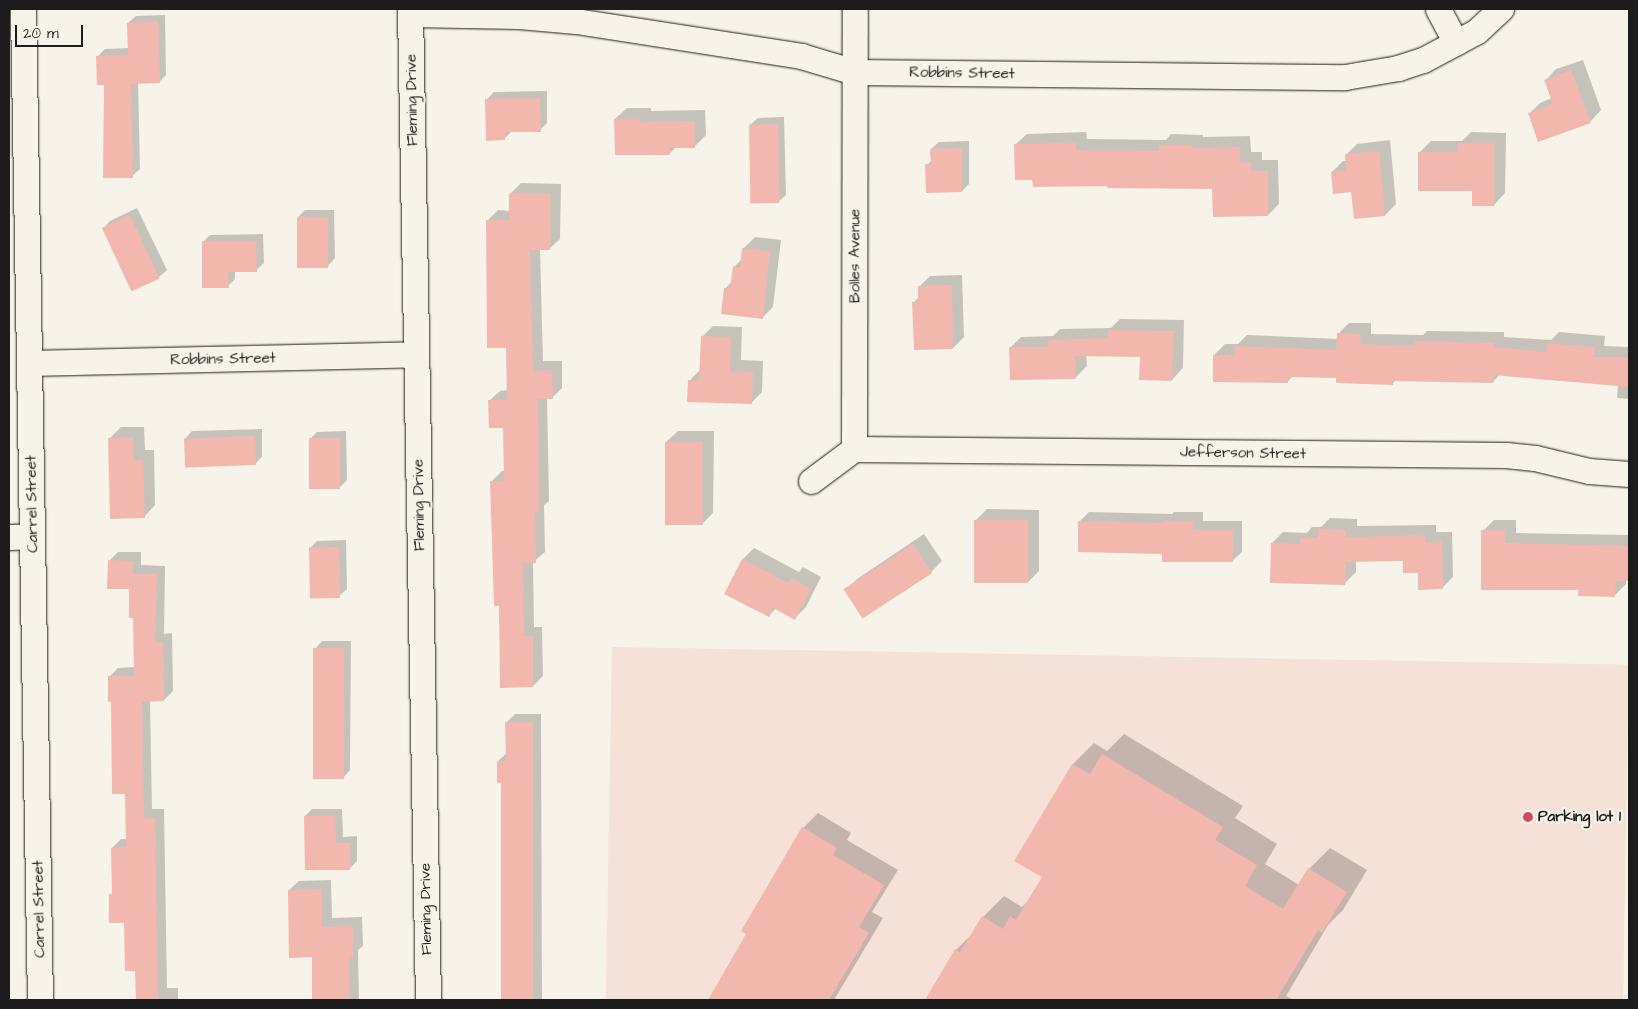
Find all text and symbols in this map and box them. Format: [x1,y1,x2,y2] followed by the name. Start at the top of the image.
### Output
[18,15,85,47] scale bar
[23,23,59,44] text: 20 m
[402,54,422,146] street label: Fleming Drive
[909,63,1015,83] street label: Robbins Street
[846,209,864,303] street label: Bolles Avenue
[170,349,276,369] street label: Robbins Street
[1180,443,1306,463] street label: Jefferson Street
[22,455,42,553] street label: Carrel Street
[409,459,429,551] street label: Fleming Drive
[1538,808,1621,826] place label: Parking lot 1
[1522,811,1534,823] marker: Parking lot 1
[29,860,49,958] street label: Carrel Street
[416,863,436,955] street label: Fleming Drive

